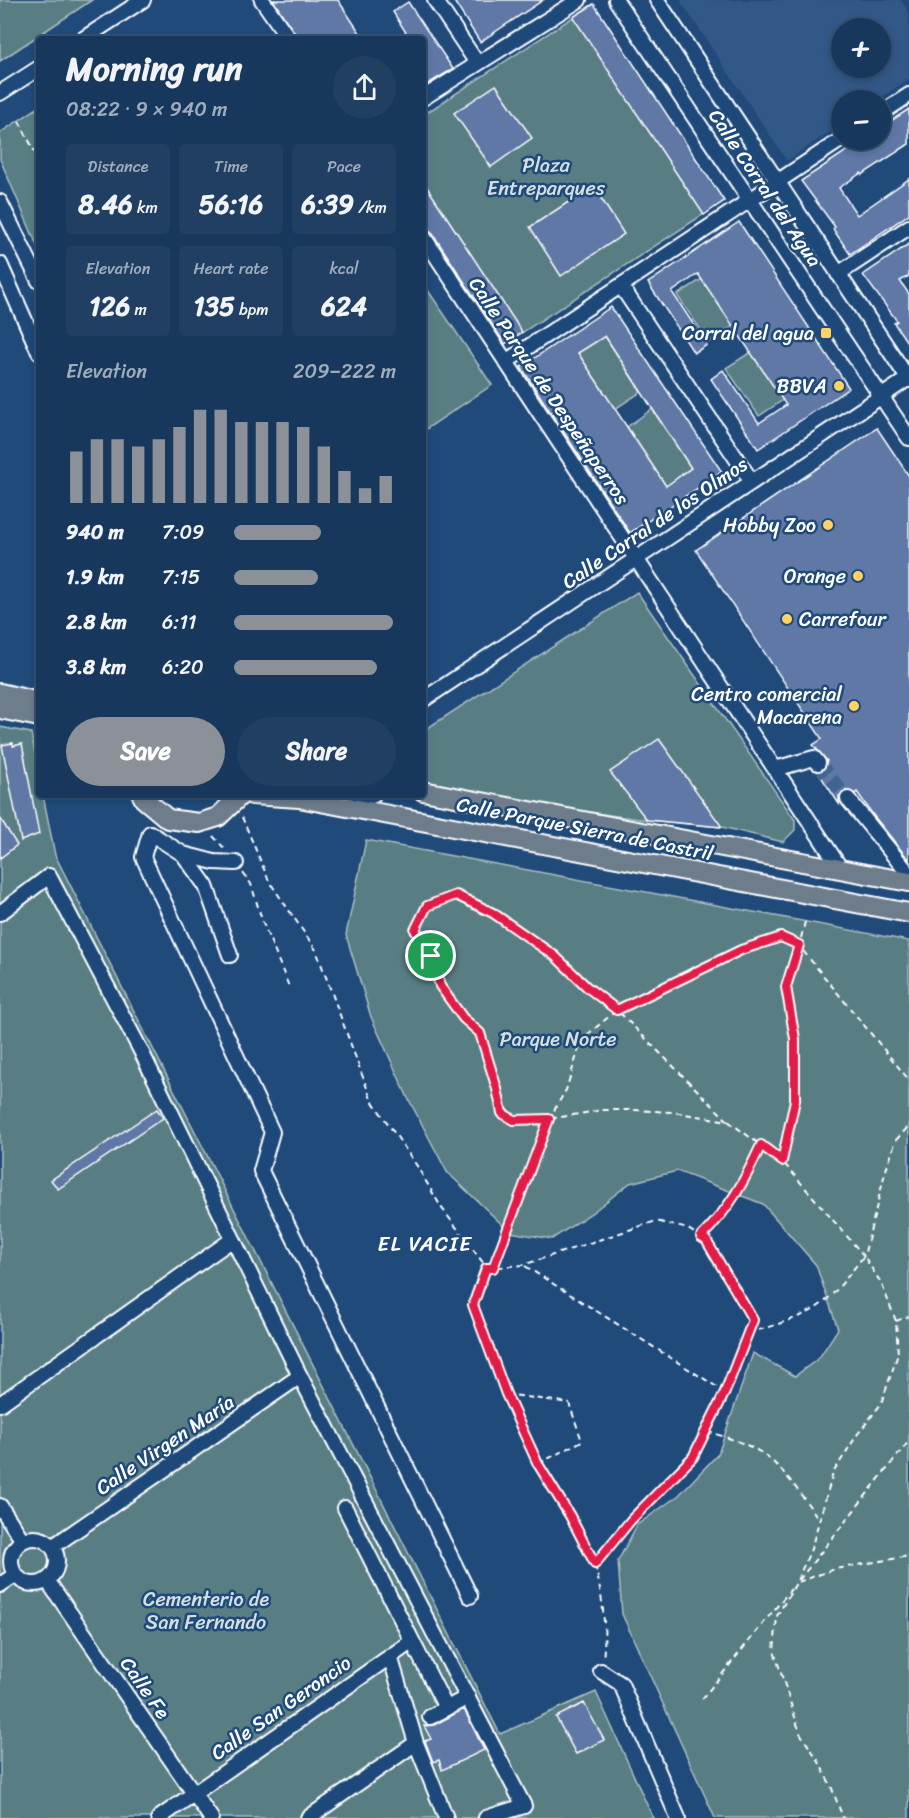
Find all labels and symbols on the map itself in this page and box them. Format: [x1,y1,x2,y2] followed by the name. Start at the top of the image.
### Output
[699,102,831,274] street label: Calle Corral del Agua
[487,148,606,206] park label: Plaza Entreparques
[459,270,639,513] street label: Calle Parque de Despeñaperros
[682,316,814,351] place label: Corral del agua
[819,326,833,340] marker: Corral del agua
[777,369,827,404] place label: BBVA
[832,379,846,393] marker: BBVA
[555,447,756,599] street label: Calle Corral de los Olmos
[723,508,816,543] place label: Hobby Zoo
[821,518,835,532] marker: Hobby Zoo
[784,559,846,594] place label: Orange
[851,569,865,583] marker: Orange
[799,602,887,637] place label: Carrefour
[780,612,794,626] marker: Carrefour
[691,677,843,735] place label: Centro comercial Macarena
[847,699,861,713] marker: Centro comercial Macarena
[454,787,718,871] street label: Calle Parque Sierra de Castril
[405,930,456,981] pin
[500,1022,616,1057] park label: Parque Norte
[378,1225,473,1263] district label: EL VACIE
[88,1385,242,1505] street label: Calle Virgen María
[143,1582,269,1640] park label: Cementerio de San Fernando
[203,1646,359,1770] street label: Calle San Geroncio
[111,1649,180,1727] street label: Calle Fe

